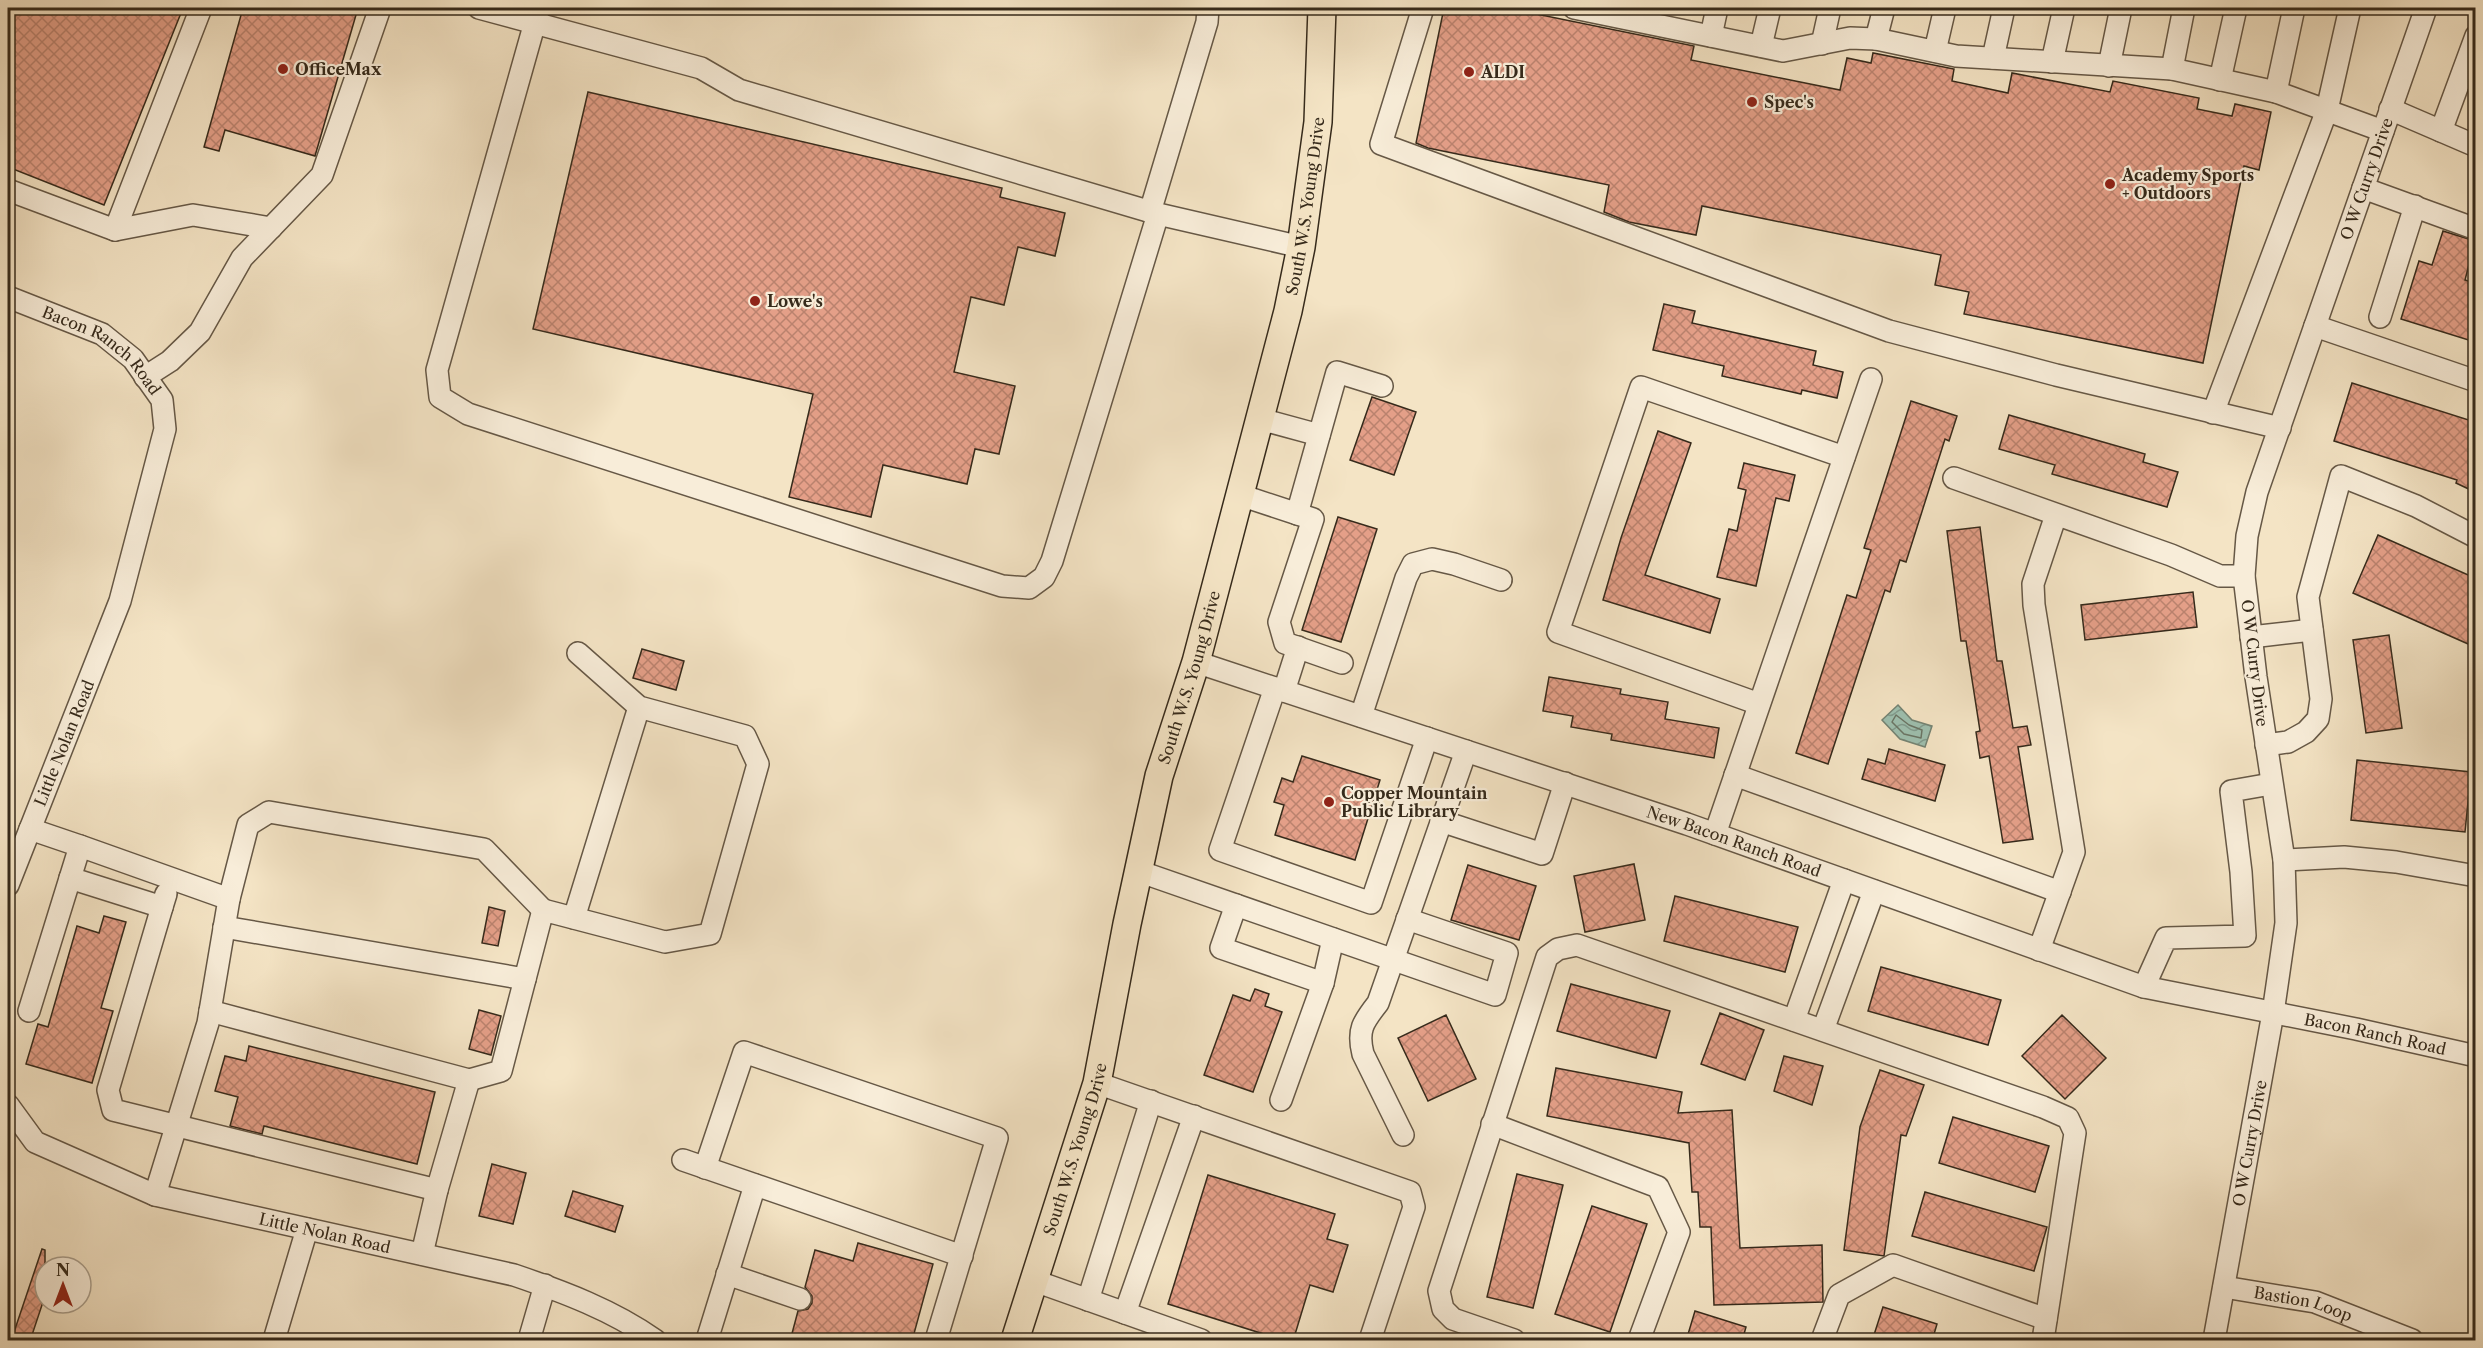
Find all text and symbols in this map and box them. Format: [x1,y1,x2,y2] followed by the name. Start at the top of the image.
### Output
[295,59,382,79] place label: OfficeMax
[276,62,290,76] marker: OfficeMax
[1480,62,1525,82] place label: ALDI
[1462,65,1476,79] marker: ALDI
[1764,92,1814,112] place label: Spec's
[1745,95,1759,109] marker: Spec's
[2336,115,2397,243] street label: O W Curry Drive
[1281,117,1328,297] street label: South W.S. Young Drive
[2121,165,2254,203] place label: Academy Sports + Outdoors
[2103,177,2117,191] marker: Academy Sports + Outdoors
[767,291,823,311] place label: Lowe's
[748,294,762,308] marker: Lowe's
[39,301,165,399] street label: Bacon Ranch Road
[1153,589,1224,767] street label: South W.S. Young Drive
[2237,598,2273,728] street label: O W Curry Drive
[30,677,99,809] street label: Little Nolan Road
[1341,783,1487,821] place label: Copper Mountain Public Library
[1322,795,1336,809] marker: Copper Mountain Public Library
[1644,801,1824,881] street label: New Bacon Ranch Road
[2302,1009,2448,1059] street label: Bacon Ranch Road
[1039,1061,1111,1238] street label: South W.S. Young Drive
[2228,1078,2271,1208] street label: O W Curry Drive
[257,1208,393,1257] street label: Little Nolan Road
[33,1255,93,1315] north arrow
[56,1260,70,1280] text: N
[2252,1282,2355,1326] street label: Bastion Loop

